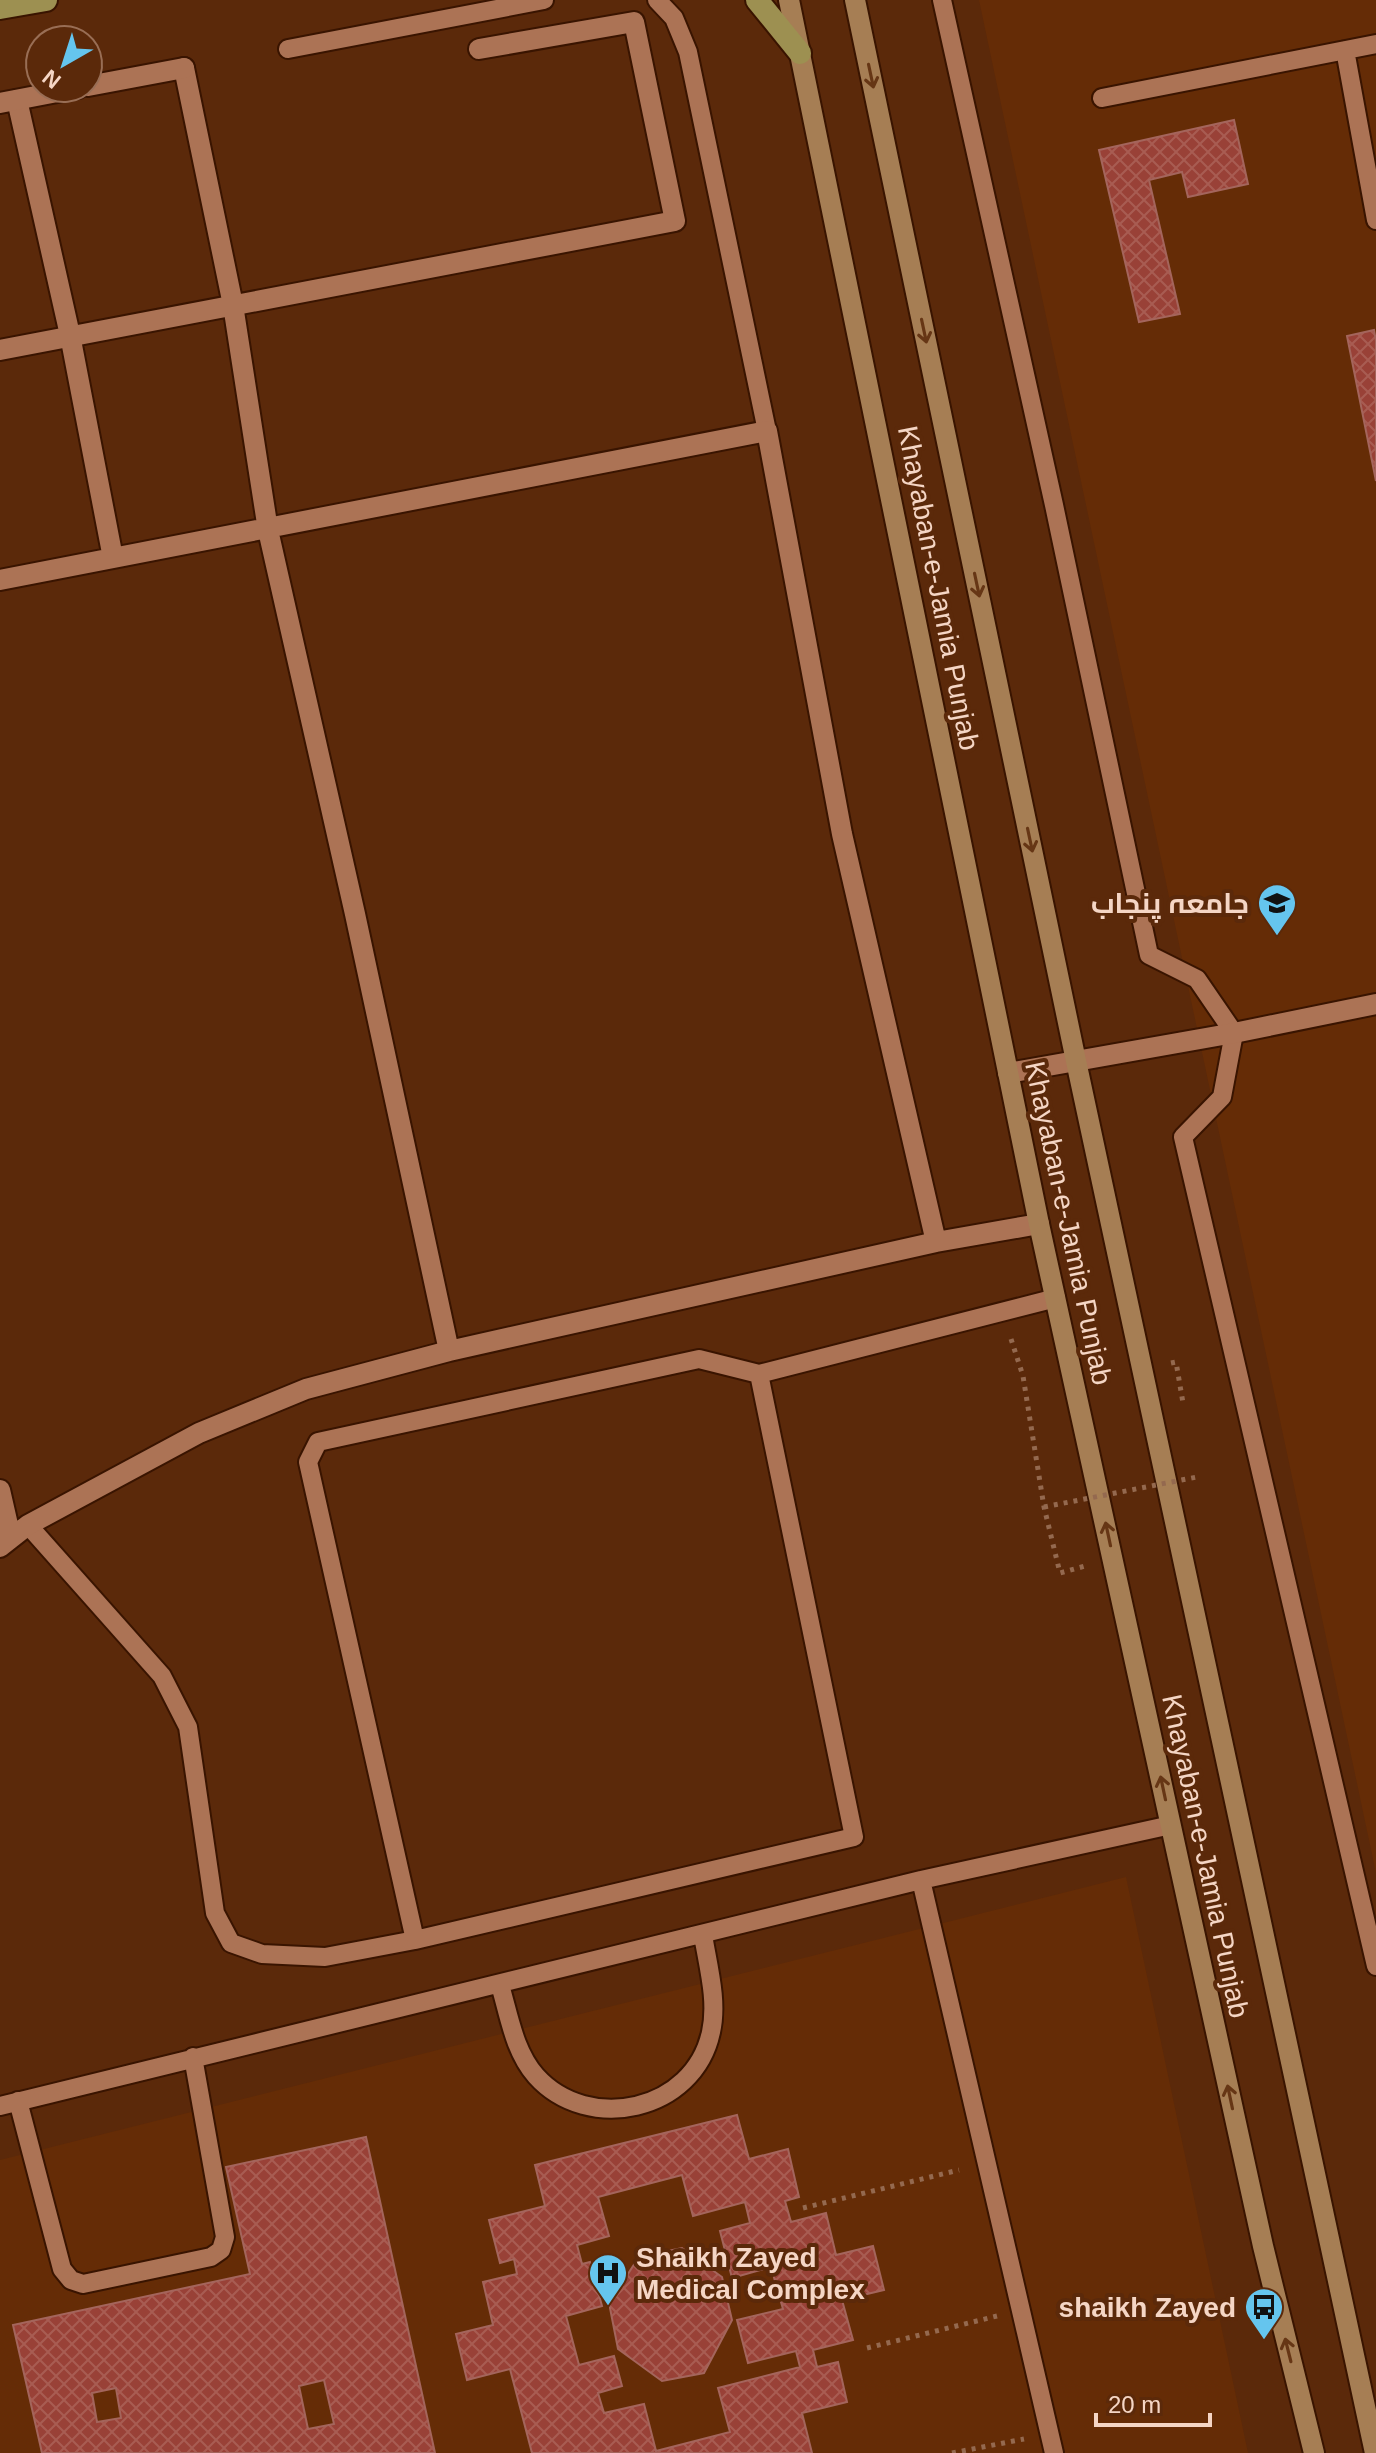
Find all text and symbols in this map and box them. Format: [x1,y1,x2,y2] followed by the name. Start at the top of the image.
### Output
[24,24,104,104] north arrow
[864,63,879,89] one-way arrow
[38,64,66,94] text: N
[917,318,932,343] one-way arrow
[892,423,985,753] street label: Khayaban-e-Jamia Punjab
[970,572,985,598] one-way arrow
[1023,827,1038,852] one-way arrow
[1256,882,1298,937] school or university icon: جامعہ پنجاب
[1091,888,1249,923] place label: جامعہ پنجاب
[1019,1058,1118,1388] street label: Khayaban-e-Jamia Punjab
[1100,1522,1115,1547] one-way arrow
[1156,1691,1255,2021] street label: Khayaban-e-Jamia Punjab
[1155,1776,1170,1801] one-way arrow
[1222,2084,1237,2110] one-way arrow
[636,2242,865,2305] place label: Shaikh Zayed Medical Complex
[587,2252,629,2307] hospital icon: Shaikh Zayed Medical Complex
[1243,2286,1285,2341] bus stop icon: shaikh Zayed
[1059,2292,1236,2323] place label: shaikh Zayed
[1280,2338,1295,2363] one-way arrow
[1096,2377,1210,2427] scale bar
[1108,2391,1161,2418] text: 20 m

